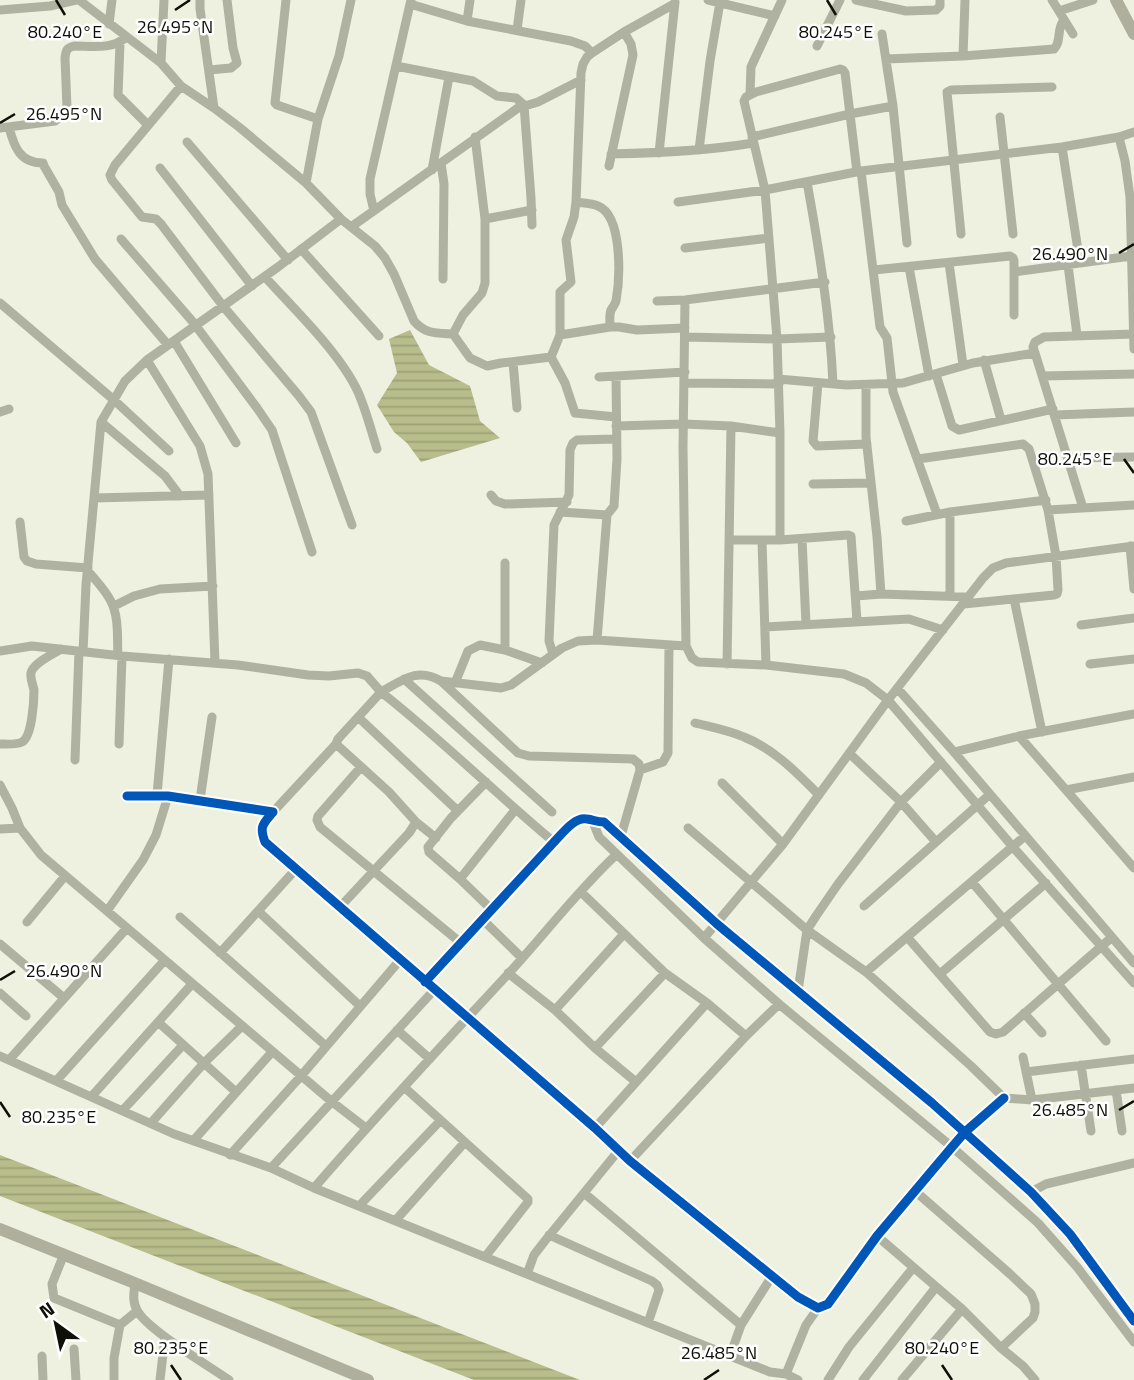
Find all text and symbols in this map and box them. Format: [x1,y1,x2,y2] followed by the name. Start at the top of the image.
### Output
[137,13,213,40] text: 26.495°N
[28,18,102,45] text: 80.240°E
[799,18,873,45] text: 80.245°E
[26,100,102,127] text: 26.495°N
[1032,240,1108,267] text: 26.490°N
[1038,445,1112,472] text: 80.245°E
[26,957,102,984] text: 26.490°N
[1032,1096,1108,1123] text: 26.485°N
[22,1103,96,1130] text: 80.235°E
[21,1289,91,1359] north arrow
[33,1294,60,1325] text: N
[134,1334,208,1361] text: 80.235°E
[905,1334,979,1361] text: 80.240°E
[681,1339,757,1366] text: 26.485°N

